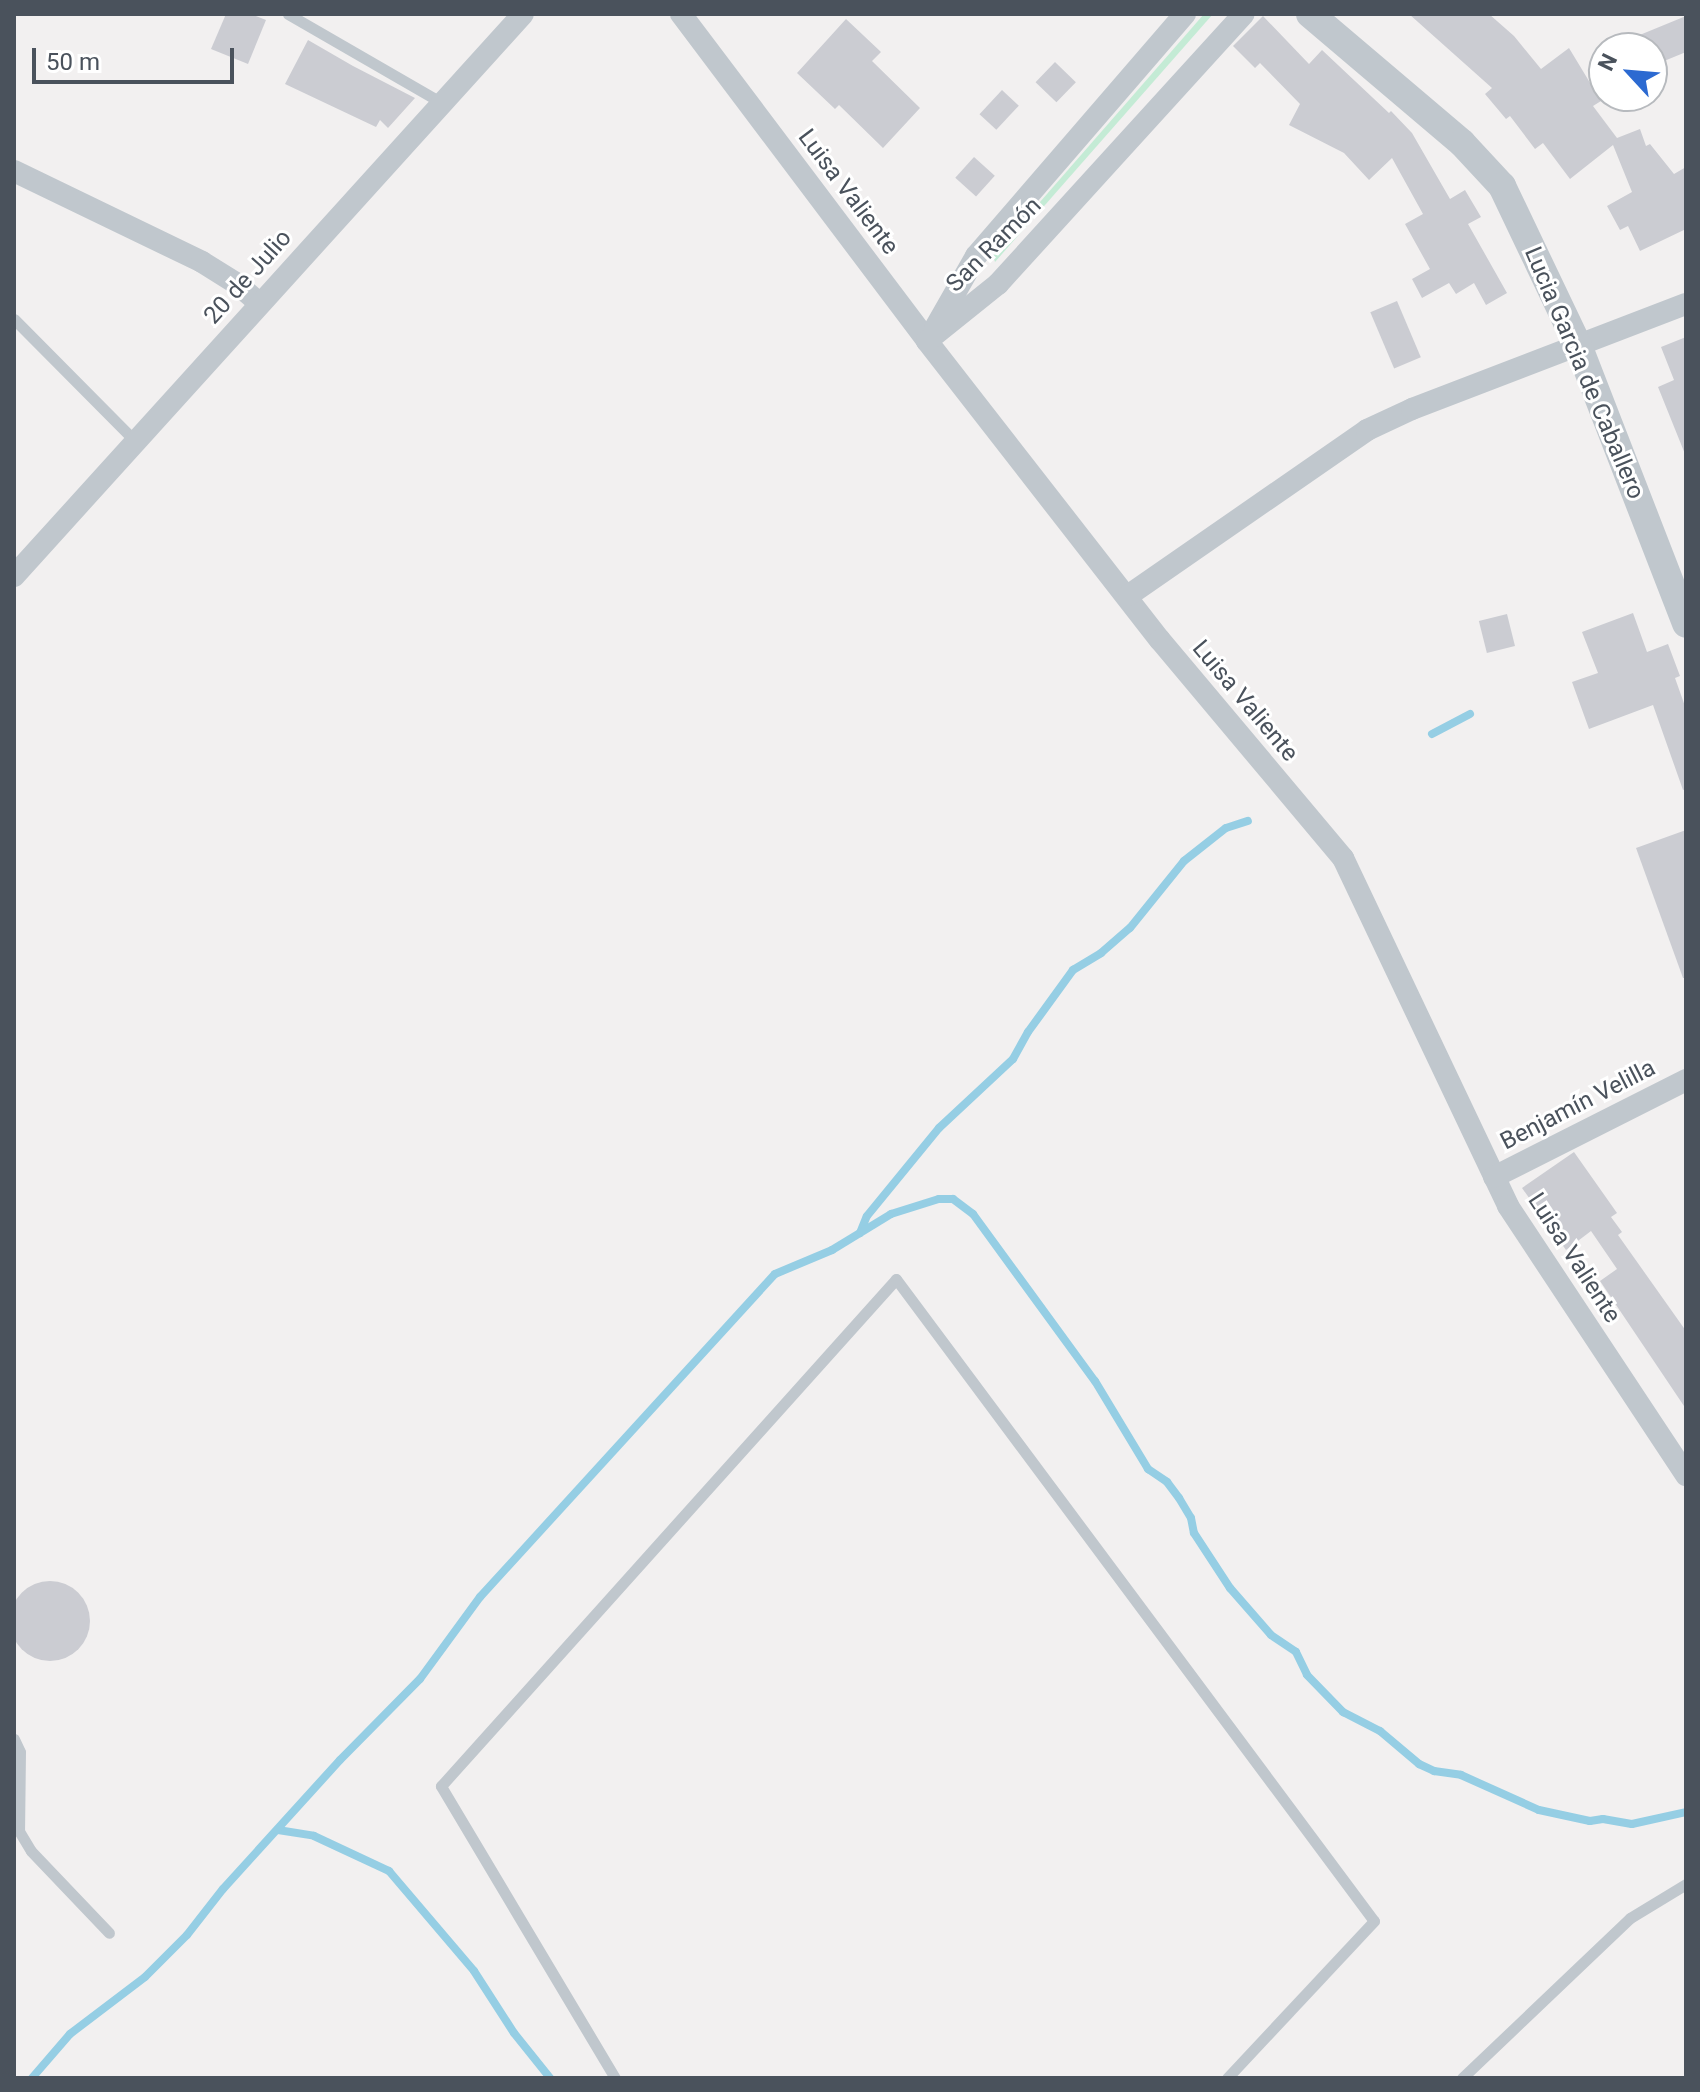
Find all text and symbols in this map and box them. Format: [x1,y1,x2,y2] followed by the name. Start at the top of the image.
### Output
[36,32,238,82] scale bar
[1588,32,1668,112] north arrow
[46,48,100,76] text: 50 m
[1593,50,1622,75] text: N
[792,124,904,260] street label: Luisa Valiente
[941,192,1047,298] street label: San Ramón
[198,224,298,330] street label: 20 de Julio
[1518,243,1650,503] street label: Lucia Garcia de Caballero
[1186,635,1304,767] street label: Luisa Valiente
[1496,1054,1660,1156] street label: Benjamín Velilla
[1521,1188,1627,1328] street label: Luisa Valiente

